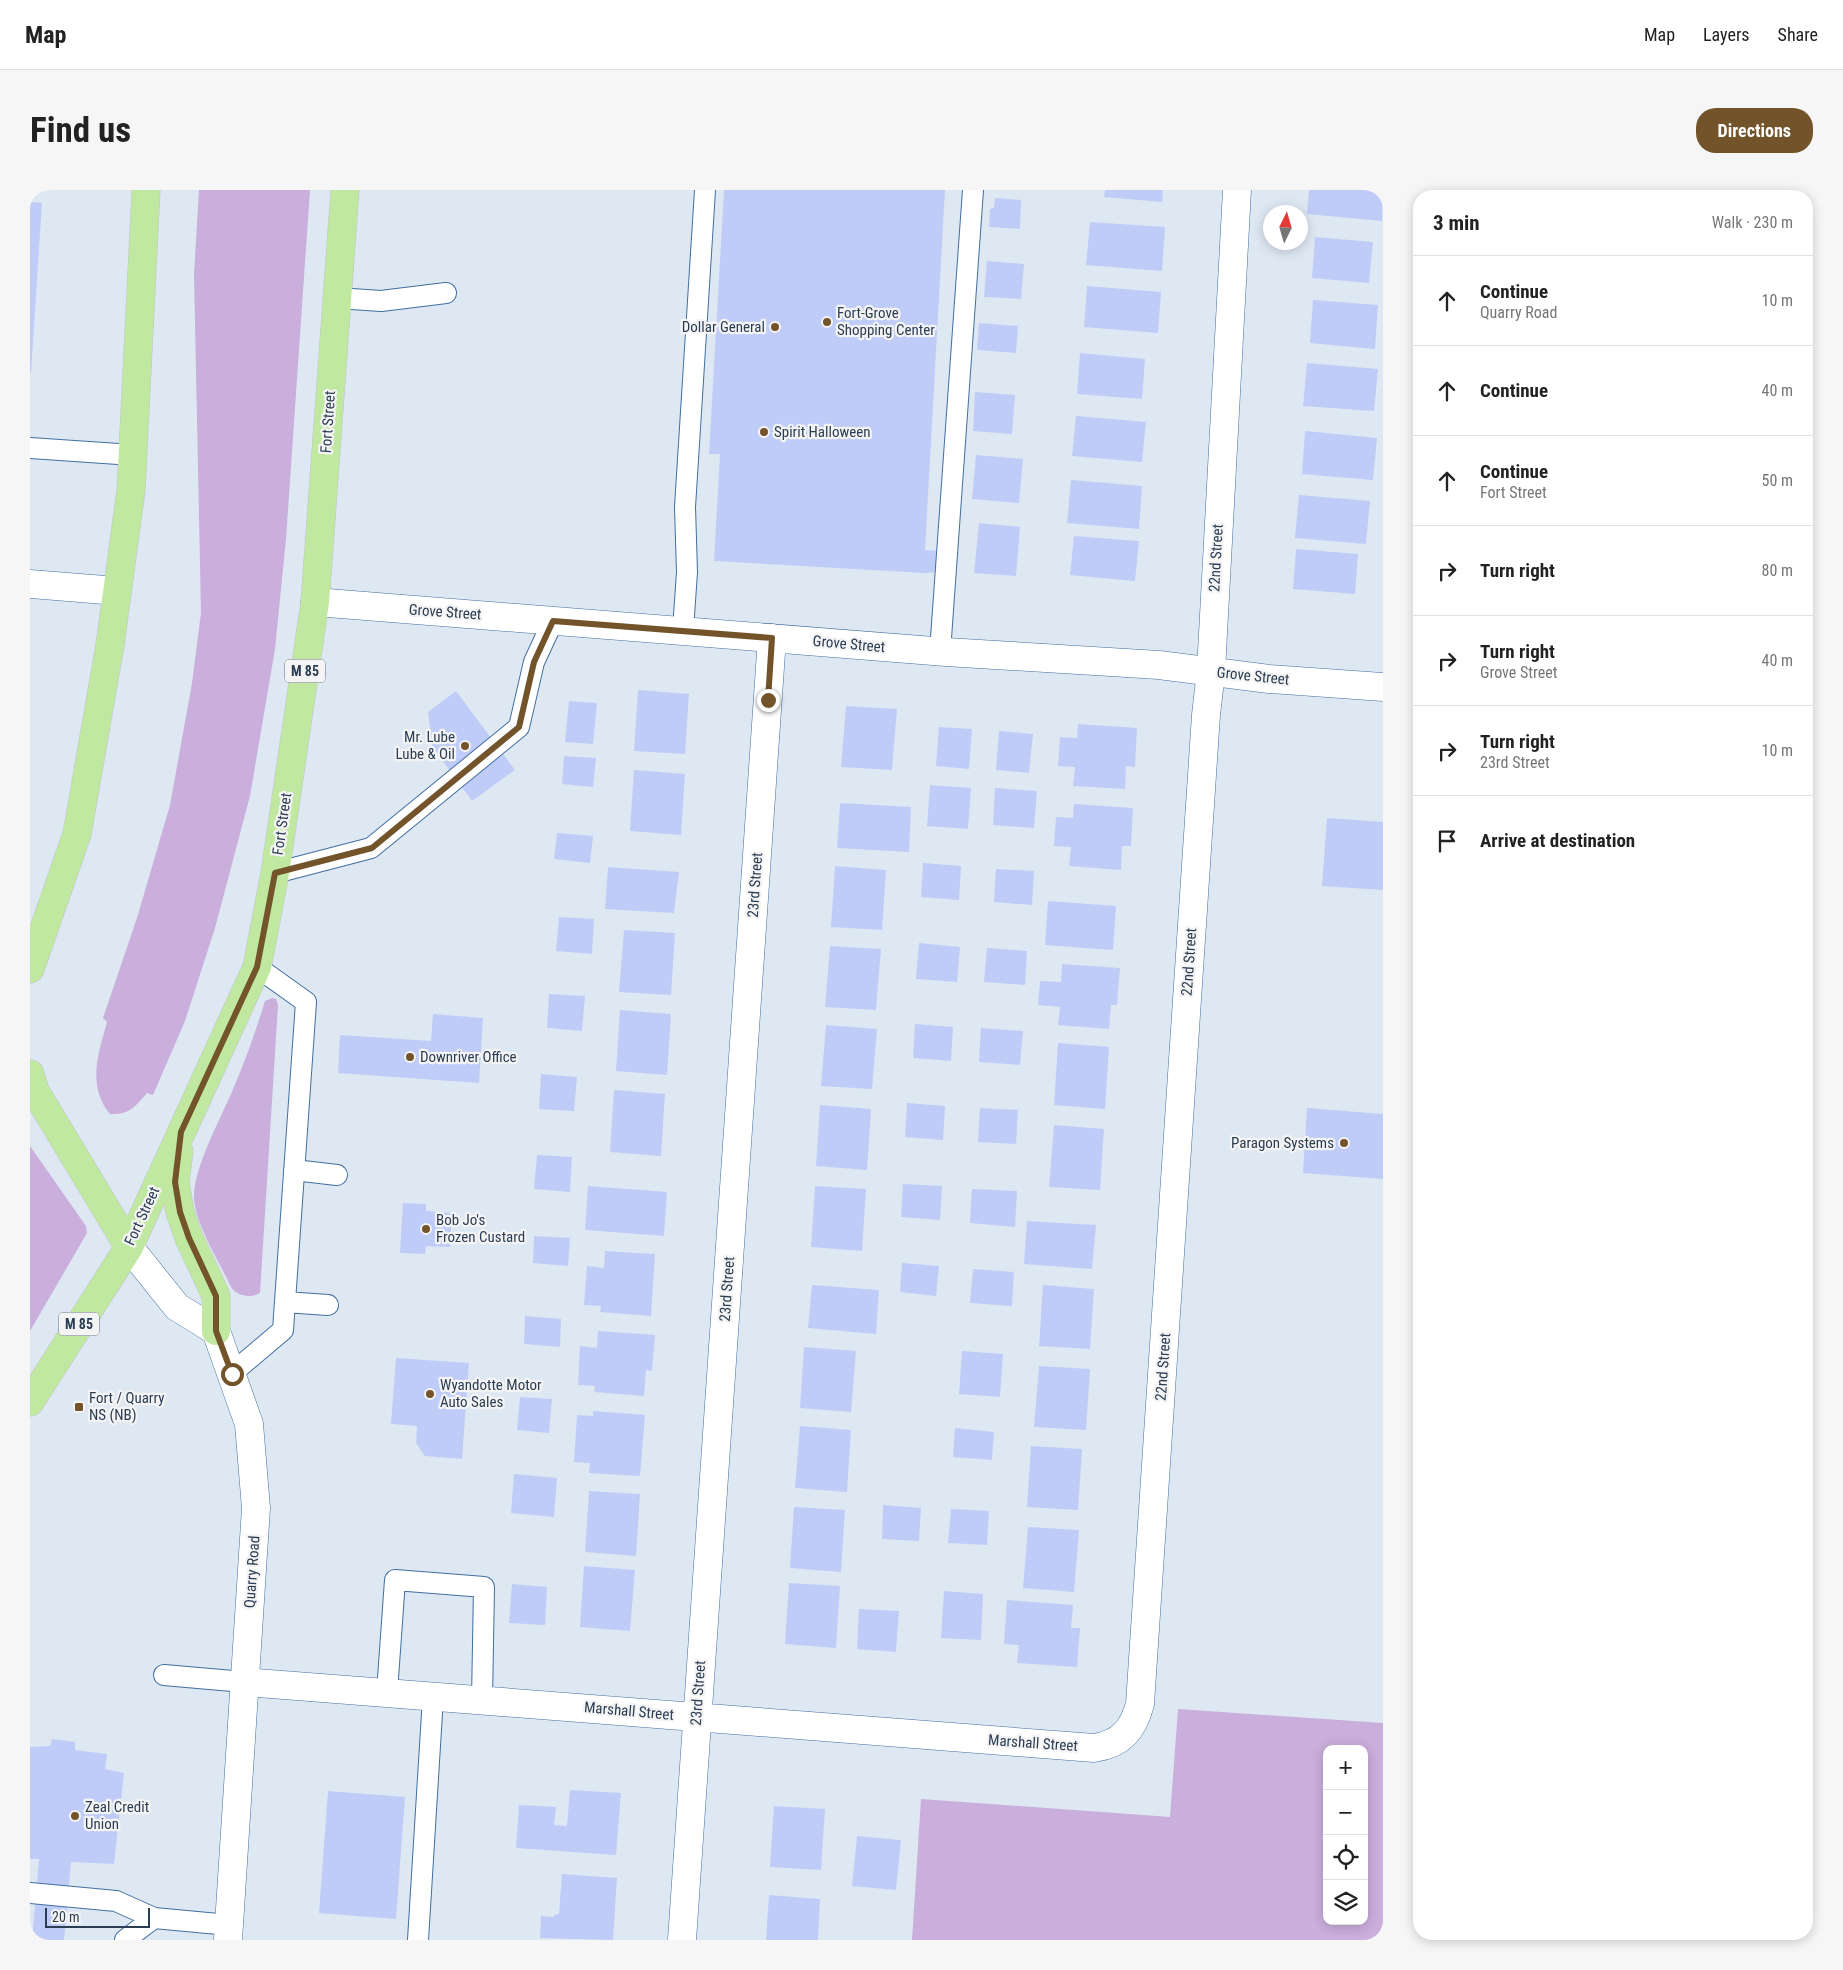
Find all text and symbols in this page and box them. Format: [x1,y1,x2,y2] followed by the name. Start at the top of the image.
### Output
[25,21,66,49] text: Map
[1644,24,1675,45] text: Map
[1703,24,1750,45] text: Layers
[1778,24,1818,45] text: Share
[1696,108,1813,153] button: Directions
[30,110,131,151] text: Find us
[1263,205,1308,250] north arrow
[1433,211,1480,235] text: 3 min
[1712,213,1793,232] text: Walk · 230 m
[1480,280,1548,303] text: Continue
[1433,287,1461,315] icon: ahead
[1761,291,1793,310] text: 10 m
[1480,303,1557,322] text: Quarry Road
[837,304,935,339] place label: Fort-Grove Shopping Center
[821,316,833,328] marker: Fort-Grove Shopping Center
[682,318,765,336] place label: Dollar General
[769,321,781,333] marker: Dollar General
[1433,377,1461,405] icon: ahead
[1480,379,1548,402] text: Continue
[1761,381,1793,400] text: 40 m
[317,390,339,454] street label: Fort Street
[774,423,871,441] place label: Spirit Halloween
[758,426,770,438] marker: Spirit Halloween
[1480,460,1548,483] text: Continue
[1433,467,1461,495] icon: ahead
[1761,471,1793,490] text: 50 m
[1480,483,1547,502] text: Fort Street
[1205,524,1227,592] street label: 22nd Street
[1433,557,1461,585] icon: right
[1480,559,1555,582] text: Turn right
[1761,561,1793,580] text: 80 m
[408,600,482,624] street label: Grove Street
[812,632,886,656] street label: Grove Street
[1480,640,1555,663] text: Turn right
[1433,647,1461,675] icon: right
[1761,651,1793,670] text: 40 m
[285,660,325,682] road number: M 85
[1216,663,1290,689] street label: Grove Street
[1480,663,1558,682] text: Grove Street
[757,689,780,712] route end
[396,728,455,763] place label: Mr. Lube Lube & Oil
[1480,730,1555,753] text: Turn right
[1433,737,1461,765] icon: right
[459,740,471,752] marker: Mr. Lube Lube & Oil
[1761,741,1793,760] text: 10 m
[1480,753,1550,772] text: 23rd Street
[269,792,295,856] street label: Fort Street
[1433,827,1461,855] icon: arrive
[1480,829,1635,852] text: Arrive at destination
[744,852,766,918] street label: 23rd Street
[1178,927,1200,997] street label: 22nd Street
[420,1048,517,1066] place label: Downriver Office
[404,1051,416,1063] marker: Downriver Office
[1231,1134,1334,1152] place label: Paragon Systems
[1338,1137,1350,1149] marker: Paragon Systems
[121,1184,163,1248] street label: Fort Street
[436,1211,525,1246] place label: Bob Jo's Frozen Custard
[420,1223,432,1235] marker: Bob Jo's Frozen Custard
[716,1256,738,1322] street label: 23rd Street
[59,1312,99,1336] road number: M 85
[1152,1332,1174,1402] street label: 22nd Street
[221,1363,244,1386] route start
[440,1376,542,1411] place label: Wyandotte Motor Auto Sales
[424,1388,436,1400] marker: Wyandotte Motor Auto Sales
[89,1389,164,1424] place label: Fort / Quarry NS (NB)
[73,1401,85,1413] marker: Fort / Quarry NS (NB)
[240,1535,264,1609] street label: Quarry Road
[687,1660,709,1726] street label: 23rd Street
[583,1698,675,1724] street label: Marshall Street
[988,1731,1078,1755] street label: Marshall Street
[1323,1745,1368,1925] map controls
[1323,1745,1368,1790] button: +
[1323,1790,1368,1835] button: −
[85,1798,149,1833] place label: Zeal Credit Union
[69,1810,81,1822] marker: Zeal Credit Union
[1323,1835,1368,1880] button: locate
[1323,1880,1368,1925] button: layers
[45,1905,150,1928] scale bar
[52,1909,80,1925] text: 20 m

